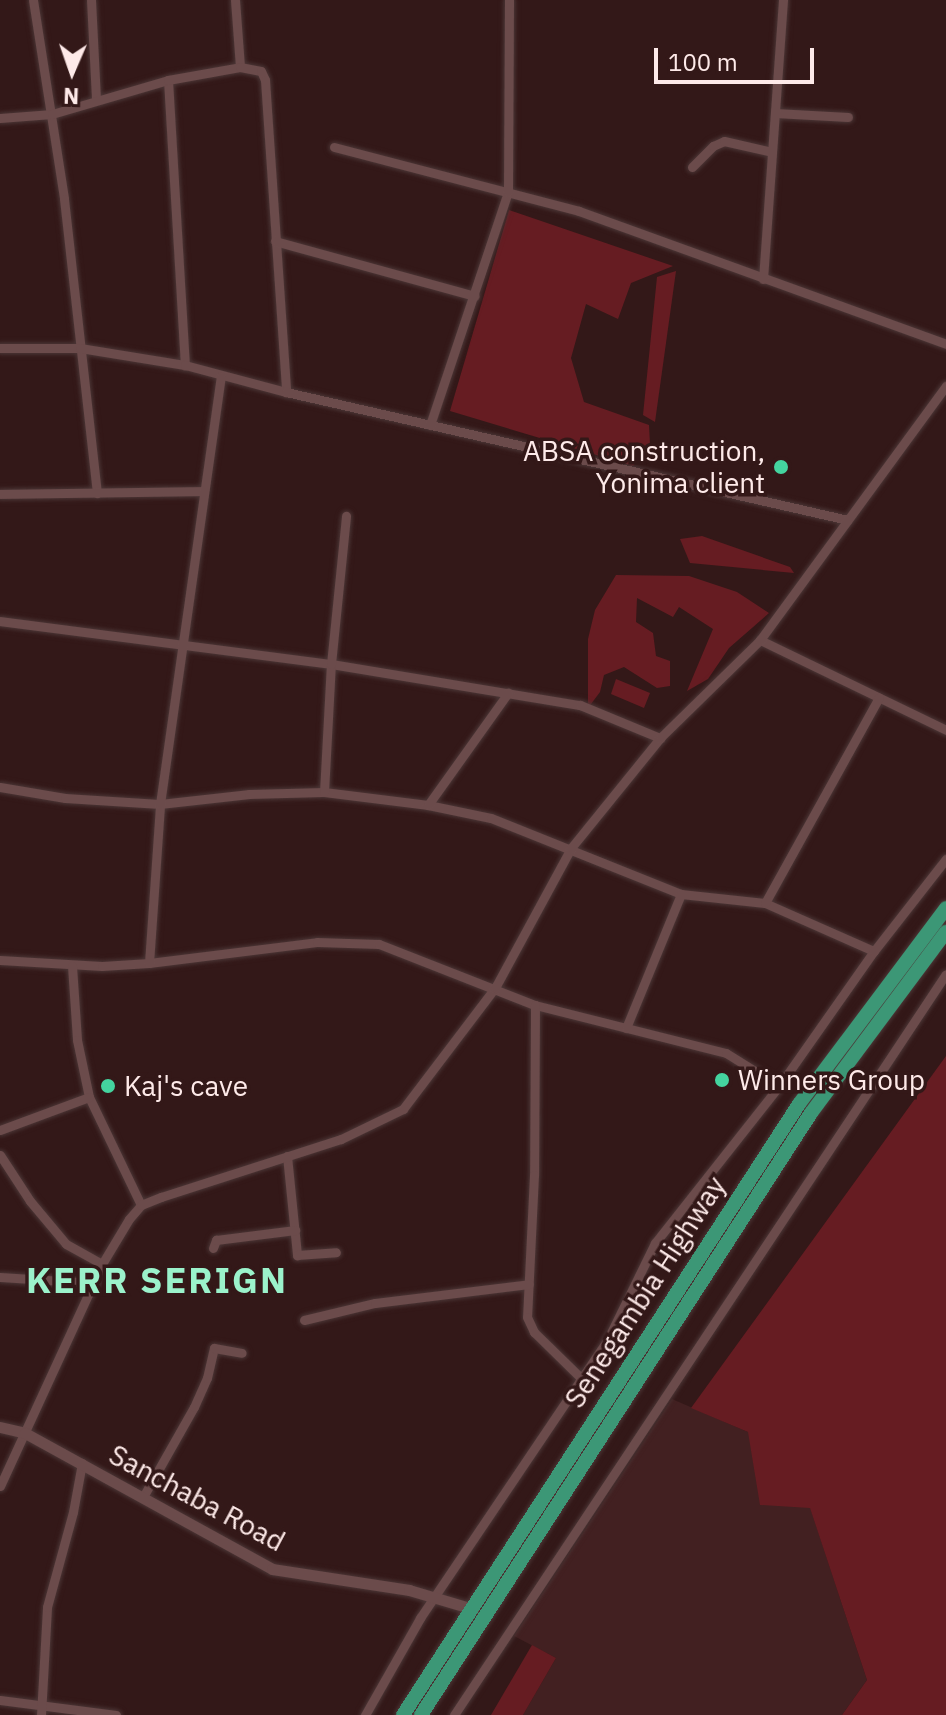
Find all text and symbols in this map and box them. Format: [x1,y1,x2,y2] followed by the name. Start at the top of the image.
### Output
[32,32,112,112] north arrow
[658,32,818,82] scale bar
[668,46,738,78] text: 100 m
[63,82,80,111] text: N
[523,434,765,500] place label: ABSA construction, Yonima client
[772,458,790,476] marker: ABSA construction, Yonima client
[738,1063,925,1097] place label: Winners Group
[124,1069,248,1103] place label: Kaj's cave
[713,1071,731,1089] marker: Winners Group
[99,1077,117,1095] marker: Kaj's cave
[558,1170,732,1414] street label: Senegambia Highway
[26,1258,288,1302] district label: KERR SERIGN
[103,1438,291,1558] street label: Sanchaba Road

